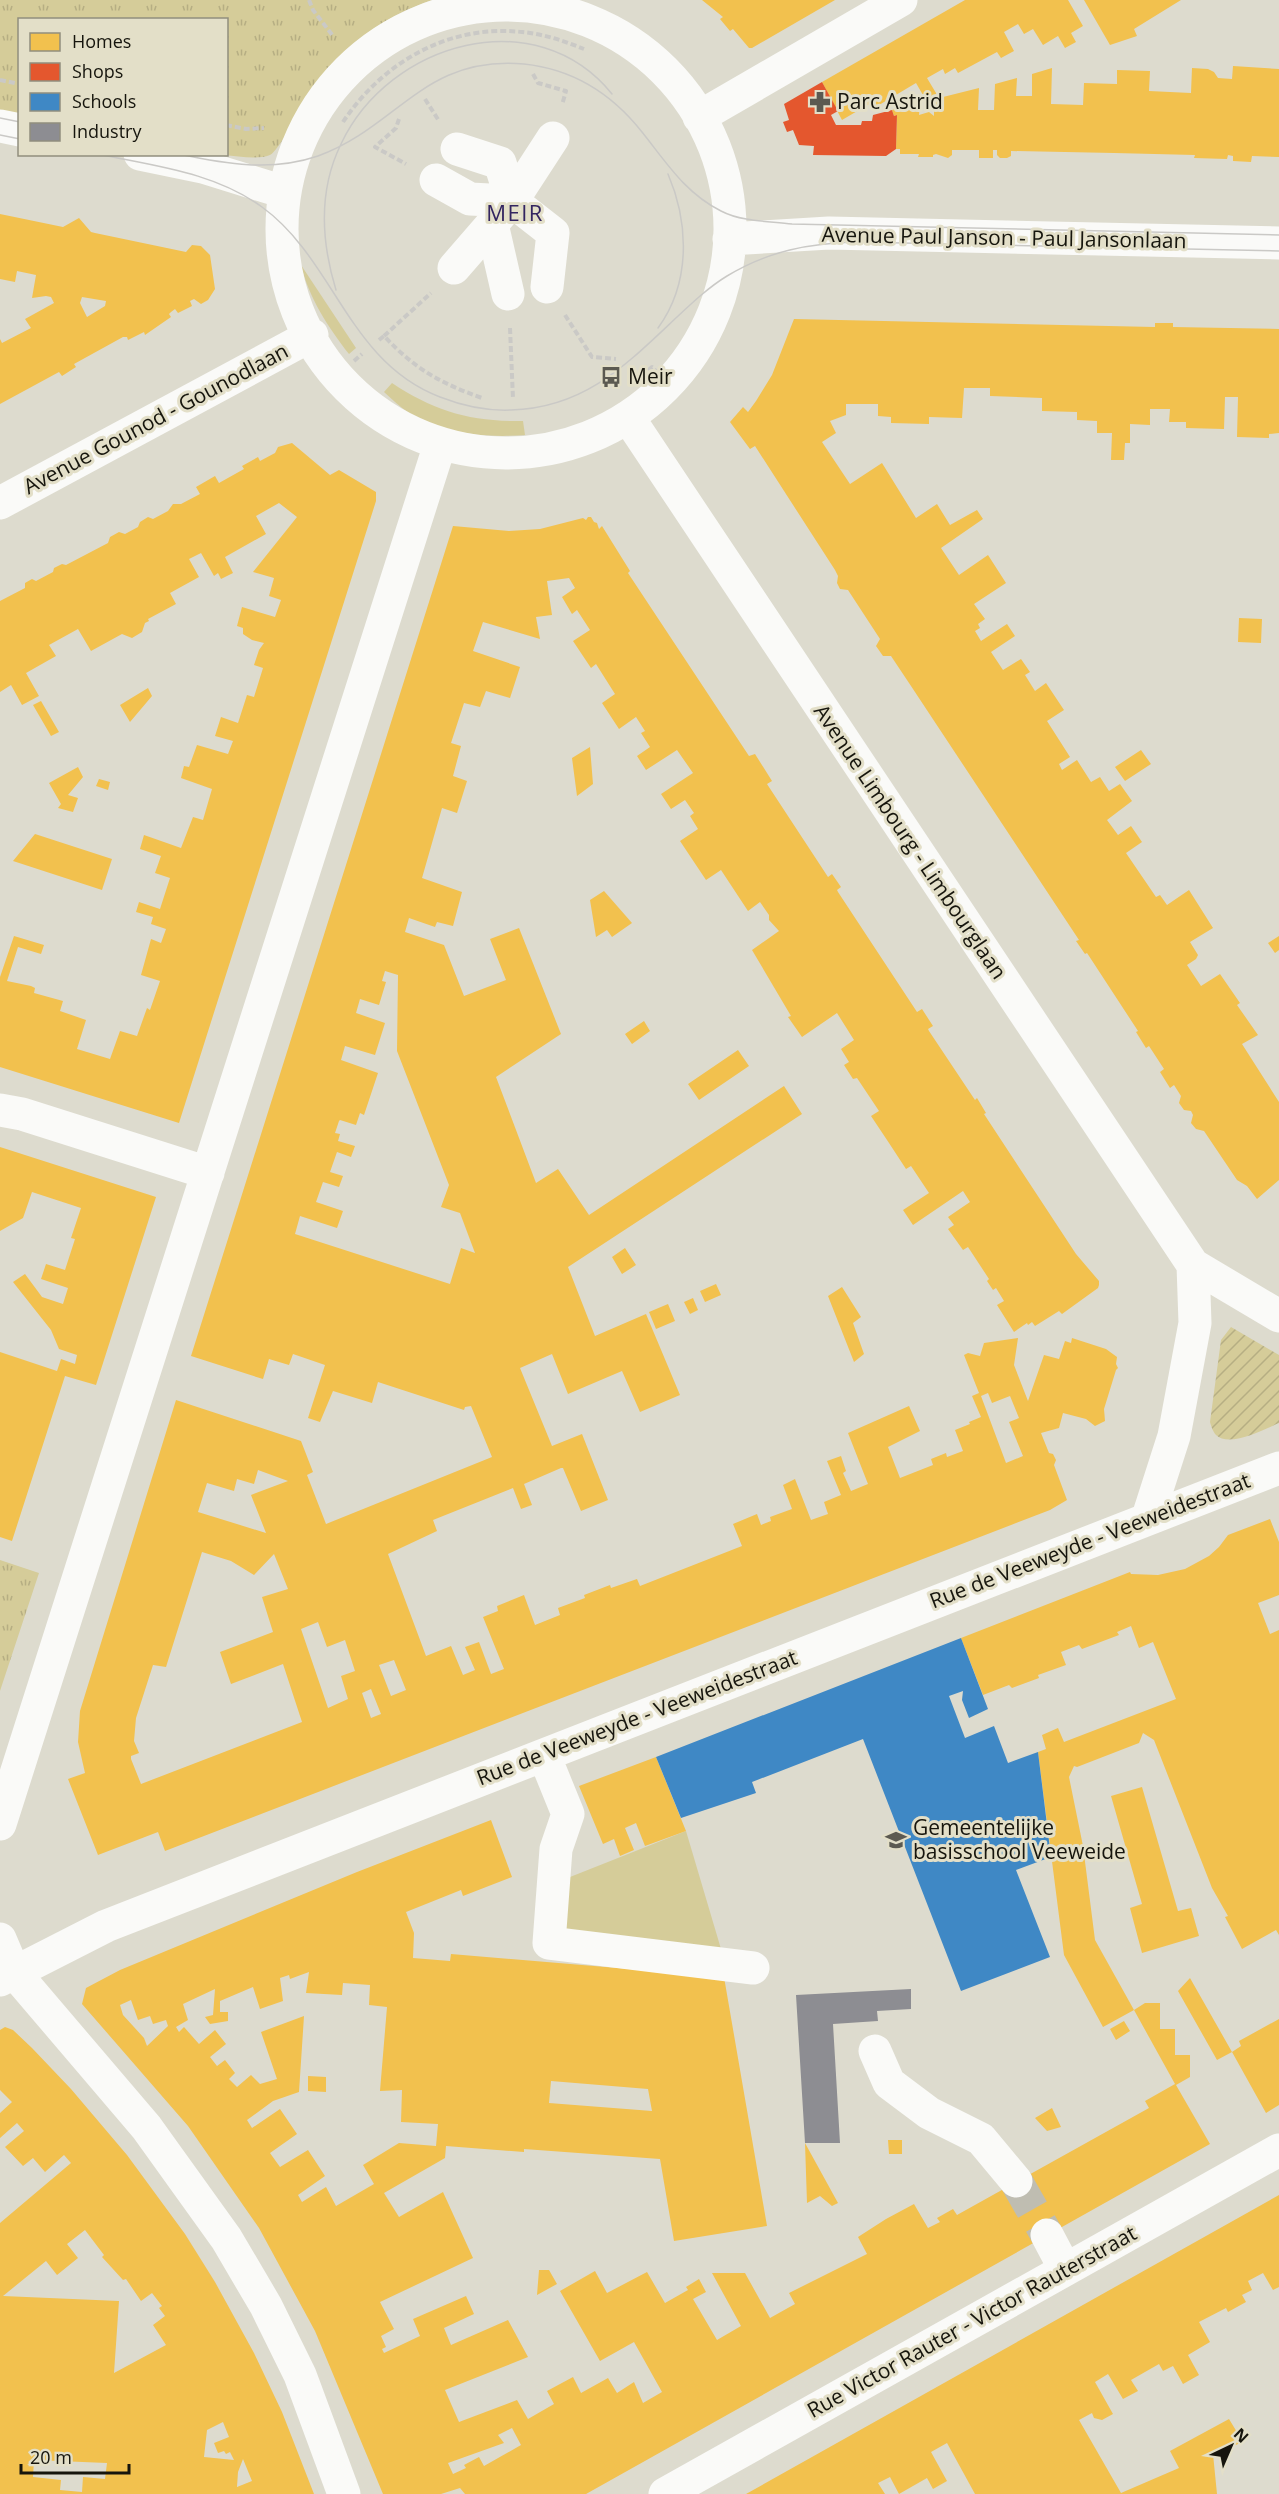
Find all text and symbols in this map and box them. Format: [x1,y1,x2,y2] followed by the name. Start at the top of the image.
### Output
[18,18,228,156] legend
[72,29,131,53] text: Homes
[72,59,123,83] text: Shops
[837,87,943,115] place label: Parc Astrid
[72,89,136,113] text: Schools
[808,90,832,114] pharmacy icon: Parc Astrid
[72,119,142,143] text: Industry
[486,197,544,227] district label: MEIR
[821,220,1187,254] street label: Avenue Paul Janson - Paul Jansonlaan
[18,336,293,500] street label: Avenue Gounod - Gounodlaan
[628,362,673,390] place label: Meir
[599,365,623,389] bus stop icon: Meir
[808,699,1014,984] street label: Avenue Limbourg - Limbourglaan
[925,1466,1254,1614] street label: Rue de Veeweyde - Veeweidestraat
[472,1643,801,1791] street label: Rue de Veeweyde - Veeweidestraat
[913,1813,1126,1865] place label: Gemeentelijke basisschool Veeweide
[884,1828,908,1852] school or university icon: Gemeentelijke basisschool Veeweide
[802,2219,1141,2424] street label: Rue Victor Rauter - Victor Rauterstraat
[1201,2416,1261,2476] north arrow
[1229,2423,1254,2448] text: N
[21,2437,129,2475] scale bar
[30,2445,72,2469] text: 20 m

